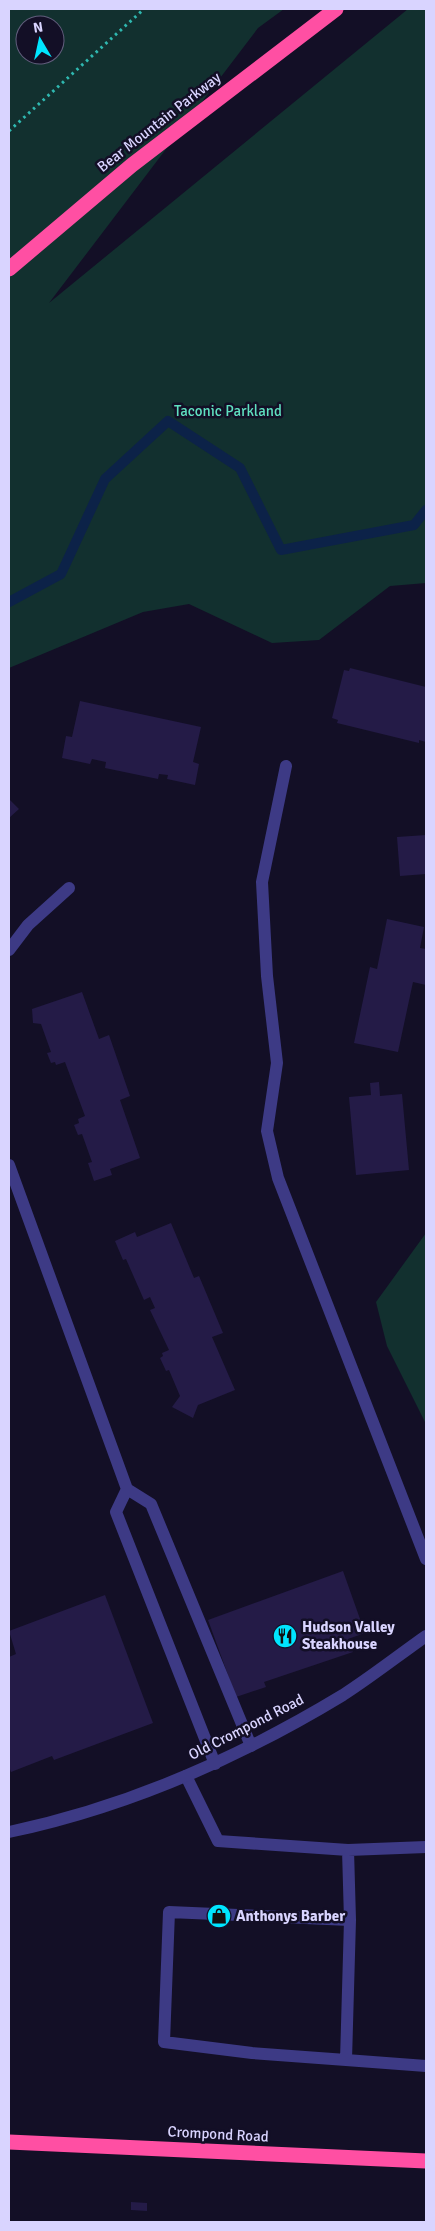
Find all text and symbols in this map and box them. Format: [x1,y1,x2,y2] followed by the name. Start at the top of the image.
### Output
[15,15,65,65] north arrow
[32,18,44,37] text: N
[94,68,224,176] street label: Bear Mountain Parkway
[174,402,282,420] park label: Taconic Parkland
[302,1618,395,1653] place label: Hudson Valley Steakhouse
[272,1623,298,1649] restaurant icon: Hudson Valley Steakhouse
[185,1690,307,1764] street label: Old Crompond Road
[206,1903,232,1929] shop icon: Anthonys Barber
[236,1907,345,1925] place label: Anthonys Barber
[167,2122,269,2146] street label: Crompond Road

